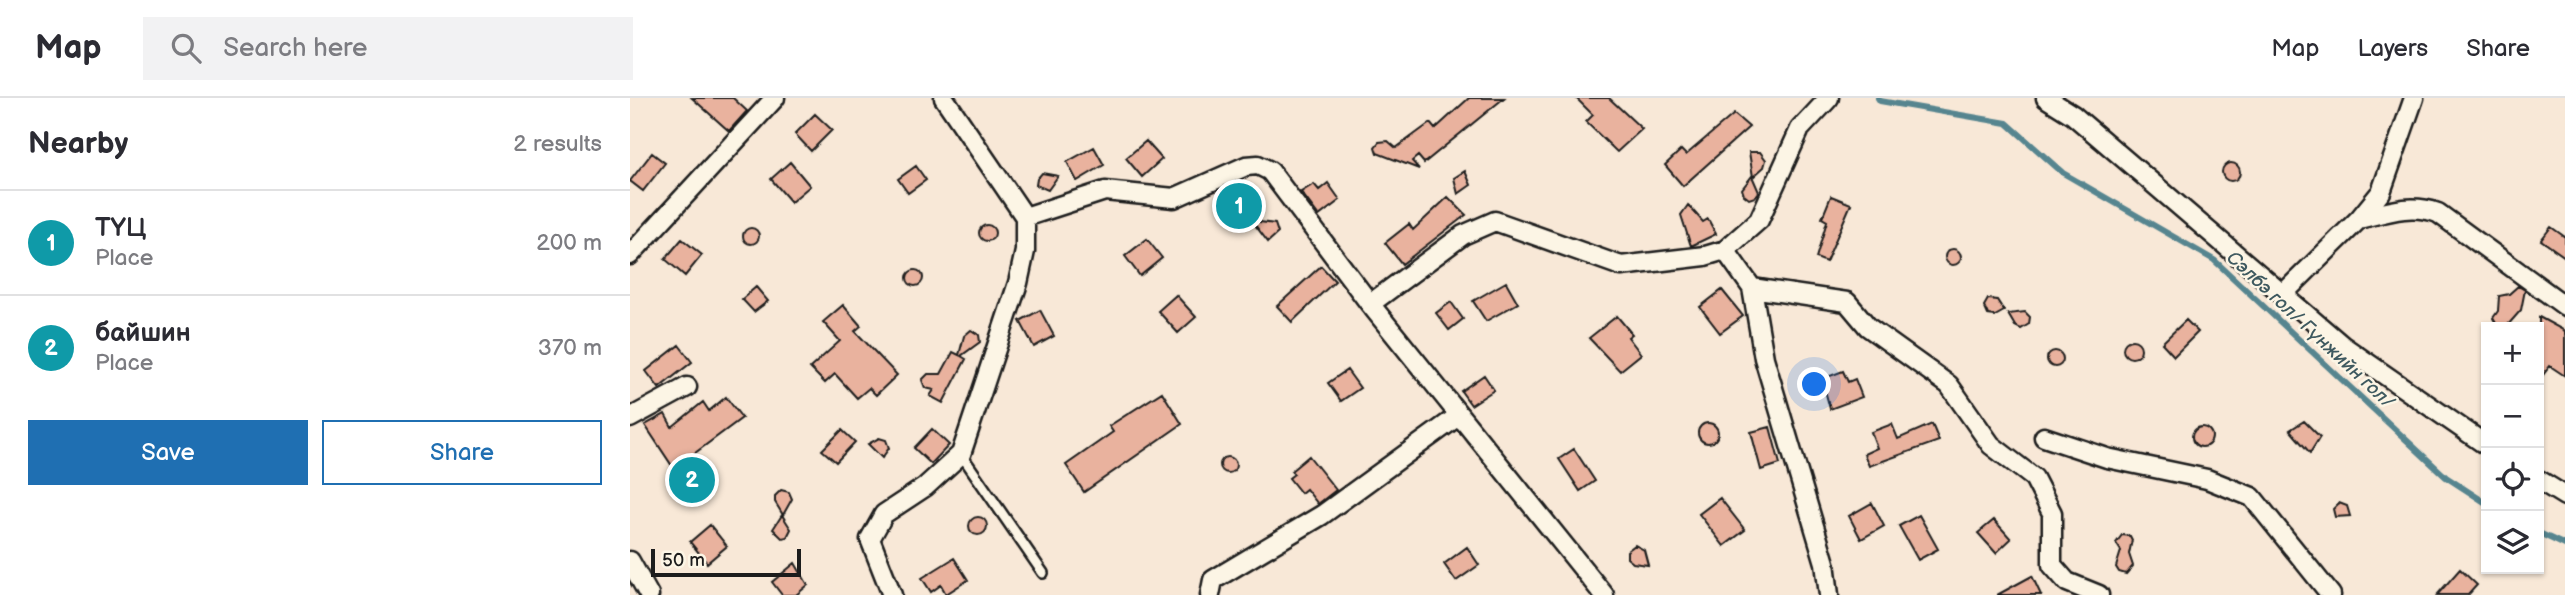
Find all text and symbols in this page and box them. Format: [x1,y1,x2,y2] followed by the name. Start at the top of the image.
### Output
[143,17,633,80] search box
[35,28,101,68] text: Map
[167,29,205,67] icon: search
[223,33,367,64] text: Search here
[2271,34,2319,63] text: Map
[2357,34,2428,63] text: Layers
[2466,34,2530,63] text: Share
[28,126,128,162] text: Nearby
[513,130,602,158] text: 2 results
[1216,180,1262,232] pin: 1
[95,213,146,244] text: ТҮЦ
[46,229,56,257] text: 1
[536,229,602,257] text: 200 m
[95,244,153,272] text: Place
[2221,246,2399,415] water label: Сэлбэ гол/ Гүнжийн гол/
[95,318,191,349] text: байшин
[2481,322,2544,574] map controls
[2481,322,2544,385] button: +
[44,334,58,362] text: 2
[538,334,602,362] text: 370 m
[95,349,153,377] text: Place
[1797,367,1831,401] your location
[2481,385,2544,448] button: −
[28,420,308,485] button: Save
[322,420,602,485] button: Share
[2481,448,2544,511] button: locate
[669,454,715,506] pin: 2
[2481,511,2544,574] button: layers
[651,546,802,578] scale bar
[662,549,705,572] text: 50 m

